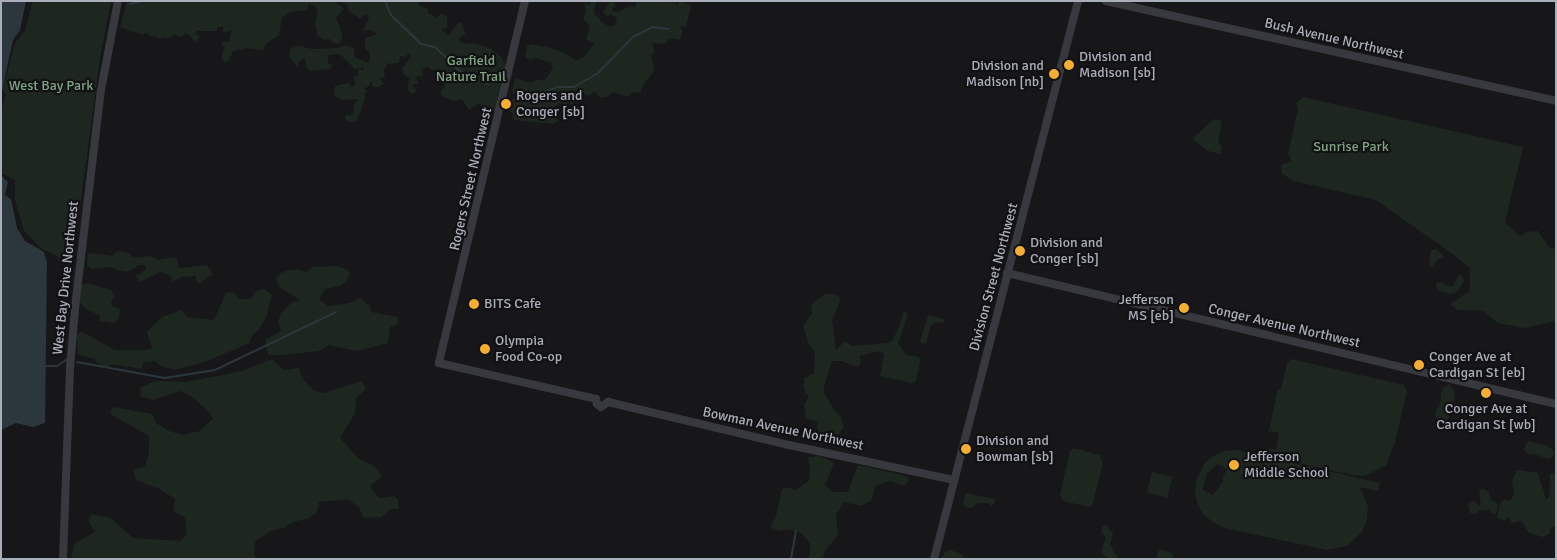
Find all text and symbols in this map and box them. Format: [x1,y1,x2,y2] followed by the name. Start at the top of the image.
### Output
[1263,15,1405,63] street label: Bush Avenue Northwest
[1079,49,1156,82] place label: Division and Madison [sb]
[436,53,506,85] park label: Garfield Nature Trail
[966,58,1044,90] place label: Division and Madison [nb]
[1063,59,1075,71] marker: Division and Madison [sb]
[1048,68,1060,80] marker: Division and Madison [nb]
[9,78,93,94] park label: West Bay Park
[516,88,585,120] place label: Rogers and Conger [sb]
[500,98,512,110] marker: Rogers and Conger [sb]
[446,106,496,252] street label: Rogers Street Northwest
[1313,139,1389,155] park label: Sunrise Park
[50,200,82,356] street label: West Bay Drive Northwest
[966,201,1022,353] street label: Division Street Northwest
[1030,235,1103,268] place label: Division and Conger [sb]
[1014,245,1026,257] marker: Division and Conger [sb]
[1119,292,1174,324] place label: Jefferson MS [eb]
[484,296,541,312] place label: BITS Cafe
[468,298,480,310] marker: BITS Cafe
[1206,300,1362,352] street label: Conger Avenue Northwest
[1178,302,1190,314] marker: Jefferson MS [eb]
[495,333,562,366] place label: Olympia Food Co-op
[479,343,491,355] marker: Olympia Food Co-op
[1429,349,1526,382] place label: Conger Ave at Cardigan St [eb]
[1413,359,1425,371] marker: Conger Ave at Cardigan St [eb]
[1480,387,1492,399] marker: Conger Ave at Cardigan St [wb]
[1436,401,1536,434] place label: Conger Ave at Cardigan St [wb]
[701,404,865,454] street label: Bowman Avenue Northwest
[976,433,1054,466] place label: Division and Bowman [sb]
[960,443,972,455] marker: Division and Bowman [sb]
[1244,449,1329,482] place label: Jefferson Middle School
[1228,459,1240,471] marker: Jefferson Middle School

